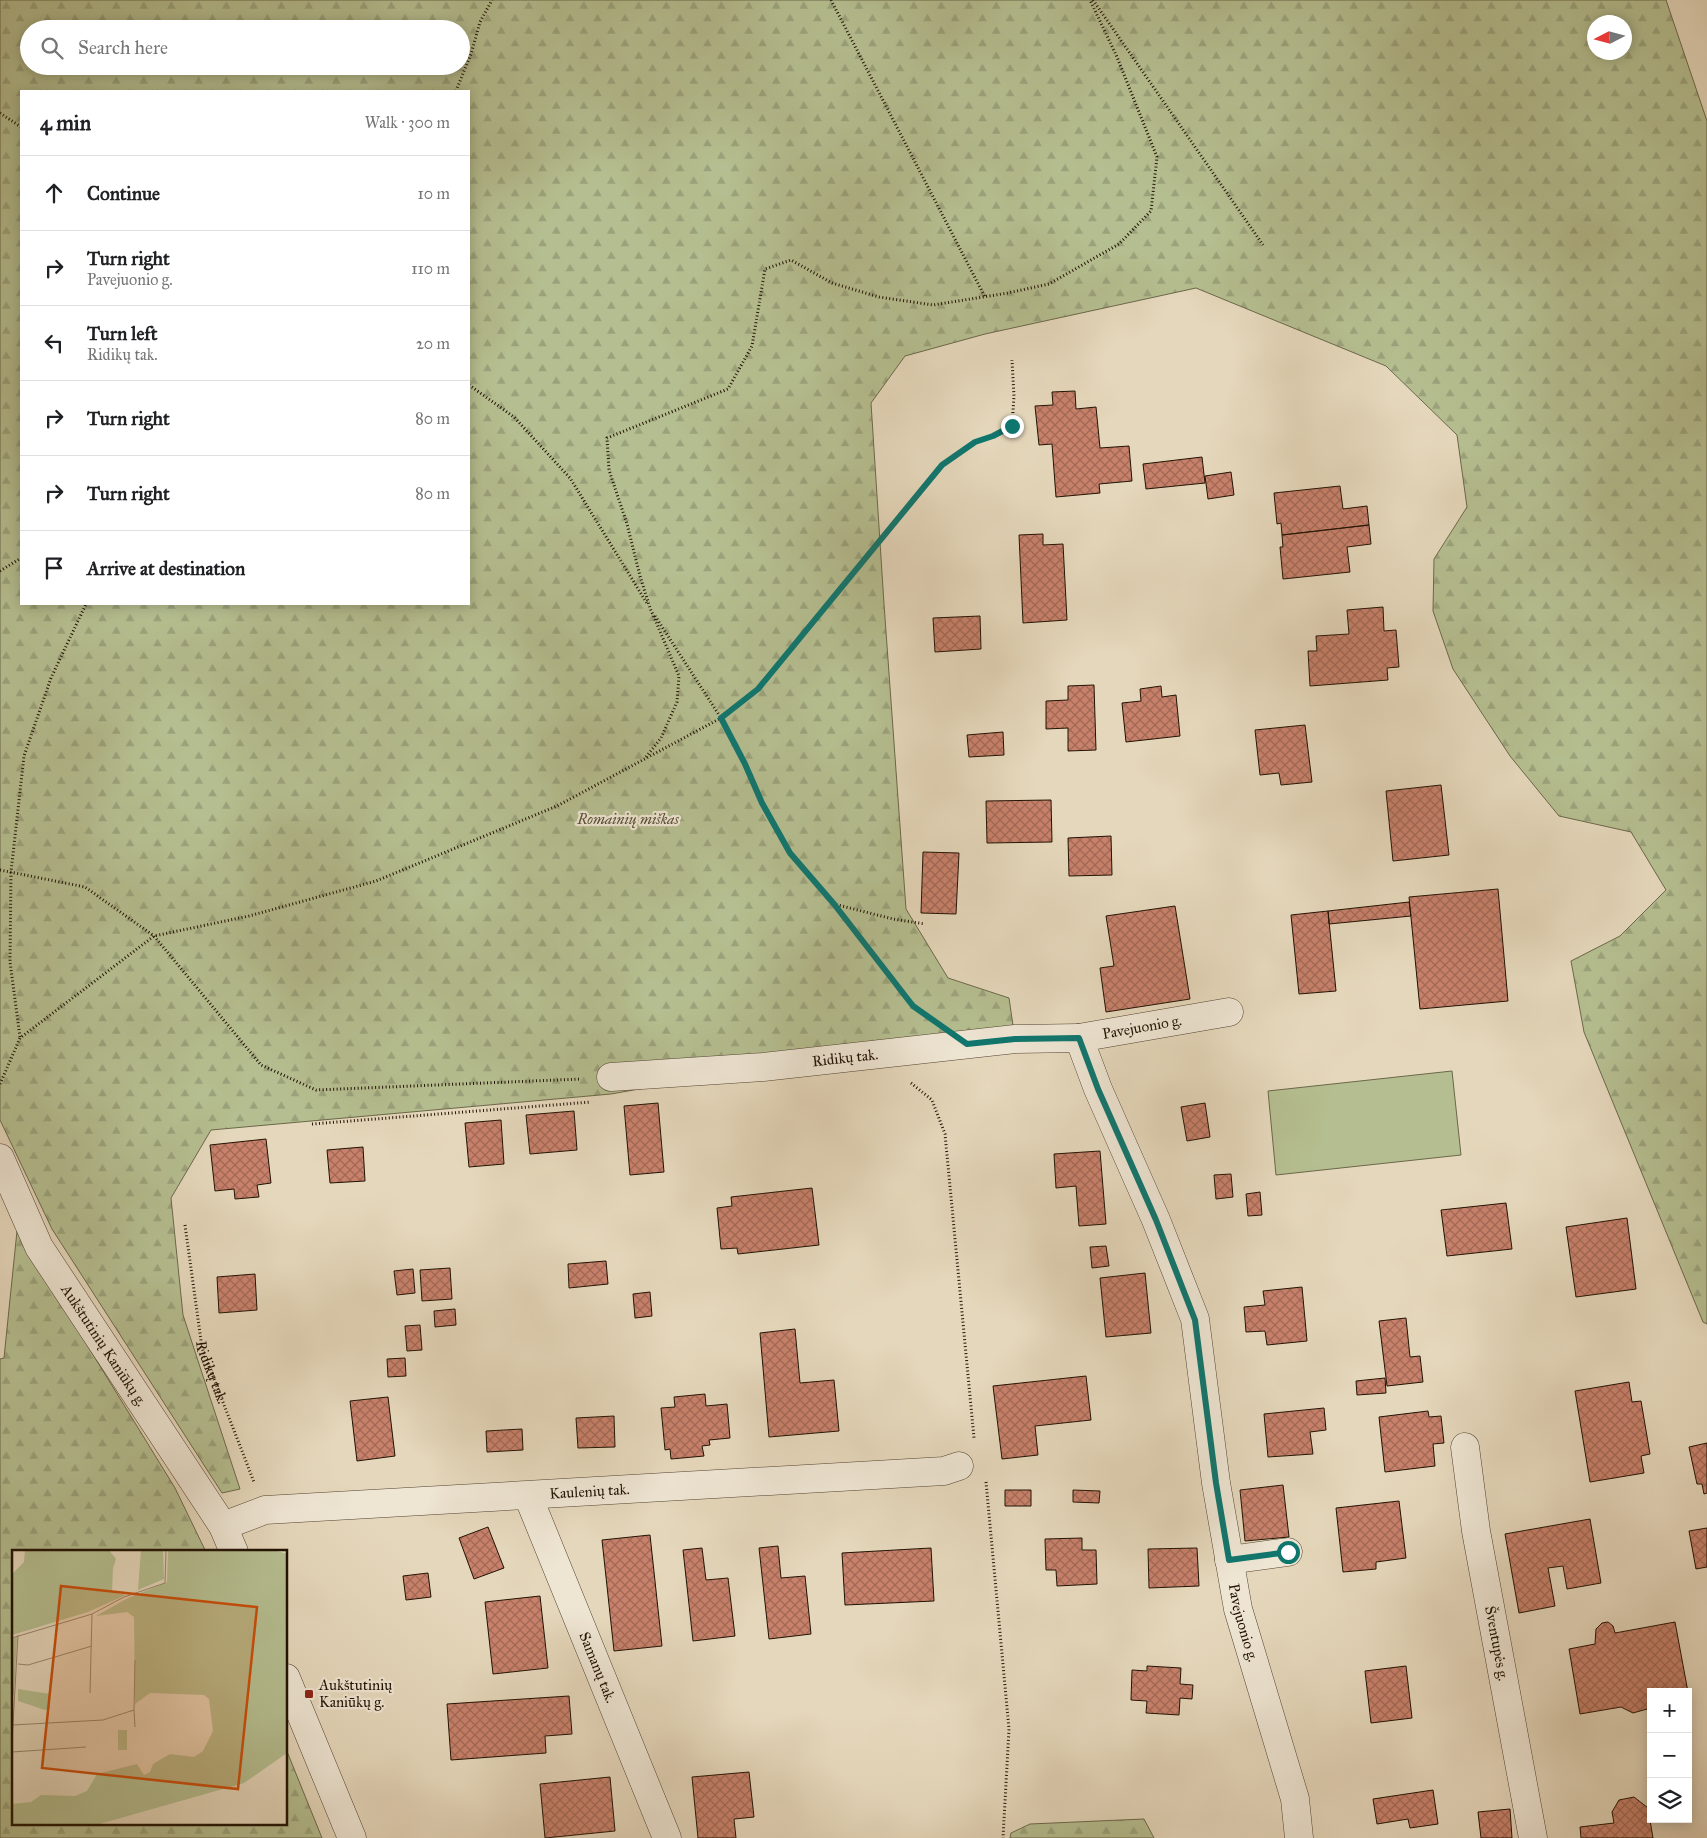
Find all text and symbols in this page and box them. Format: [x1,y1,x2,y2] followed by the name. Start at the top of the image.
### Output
[1587,15,1632,60] north arrow
[20,20,470,75] search box
[38,34,66,62] icon: search
[78,36,168,59] text: Search here
[40,110,91,136] text: 4 min
[365,113,450,132] text: Walk · 300 m
[40,179,68,207] icon: ahead
[87,182,160,205] text: Continue
[418,184,450,203] text: 10 m
[87,247,170,270] text: Turn right
[40,254,68,282] icon: right
[411,259,450,278] text: 110 m
[87,270,173,289] text: Pavejuonio g.
[87,322,157,345] text: Turn left
[40,329,68,357] icon: left
[416,334,450,353] text: 20 m
[87,345,158,364] text: Ridikų tak.
[40,404,68,432] icon: right
[87,407,170,430] text: Turn right
[415,409,450,428] text: 80 m
[1001,415,1024,438] route end
[40,479,68,507] icon: right
[87,482,170,505] text: Turn right
[415,484,450,503] text: 80 m
[40,554,68,582] icon: arrive
[87,557,245,580] text: Arrive at destination
[576,810,680,828] park label: Romainių miškas
[1101,1011,1183,1043] street label: Pavejuonio g.
[811,1045,879,1070] street label: Ridikų tak.
[57,1280,150,1410] street label: Aukštutinių Kaniūkų g.
[192,1340,232,1406] street label: Ridikų tak.
[549,1480,630,1503] street label: Kaulenių tak.
[1277,1541,1300,1564] route start
[12,1550,288,1826] inset map
[1225,1582,1262,1664] street label: Pavejuonio g.
[1481,1604,1513,1682] street label: Šventupės g.
[575,1629,620,1705] street label: Samanų tak.
[318,1676,392,1711] place label: Aukštutinių Kaniūkų g.
[303,1688,315,1700] marker: Aukštutinių Kaniūkų g.
[1647,1688,1692,1823] map controls
[1647,1688,1692,1733] button: +
[1647,1733,1692,1778] button: −
[1647,1778,1692,1823] button: layers

